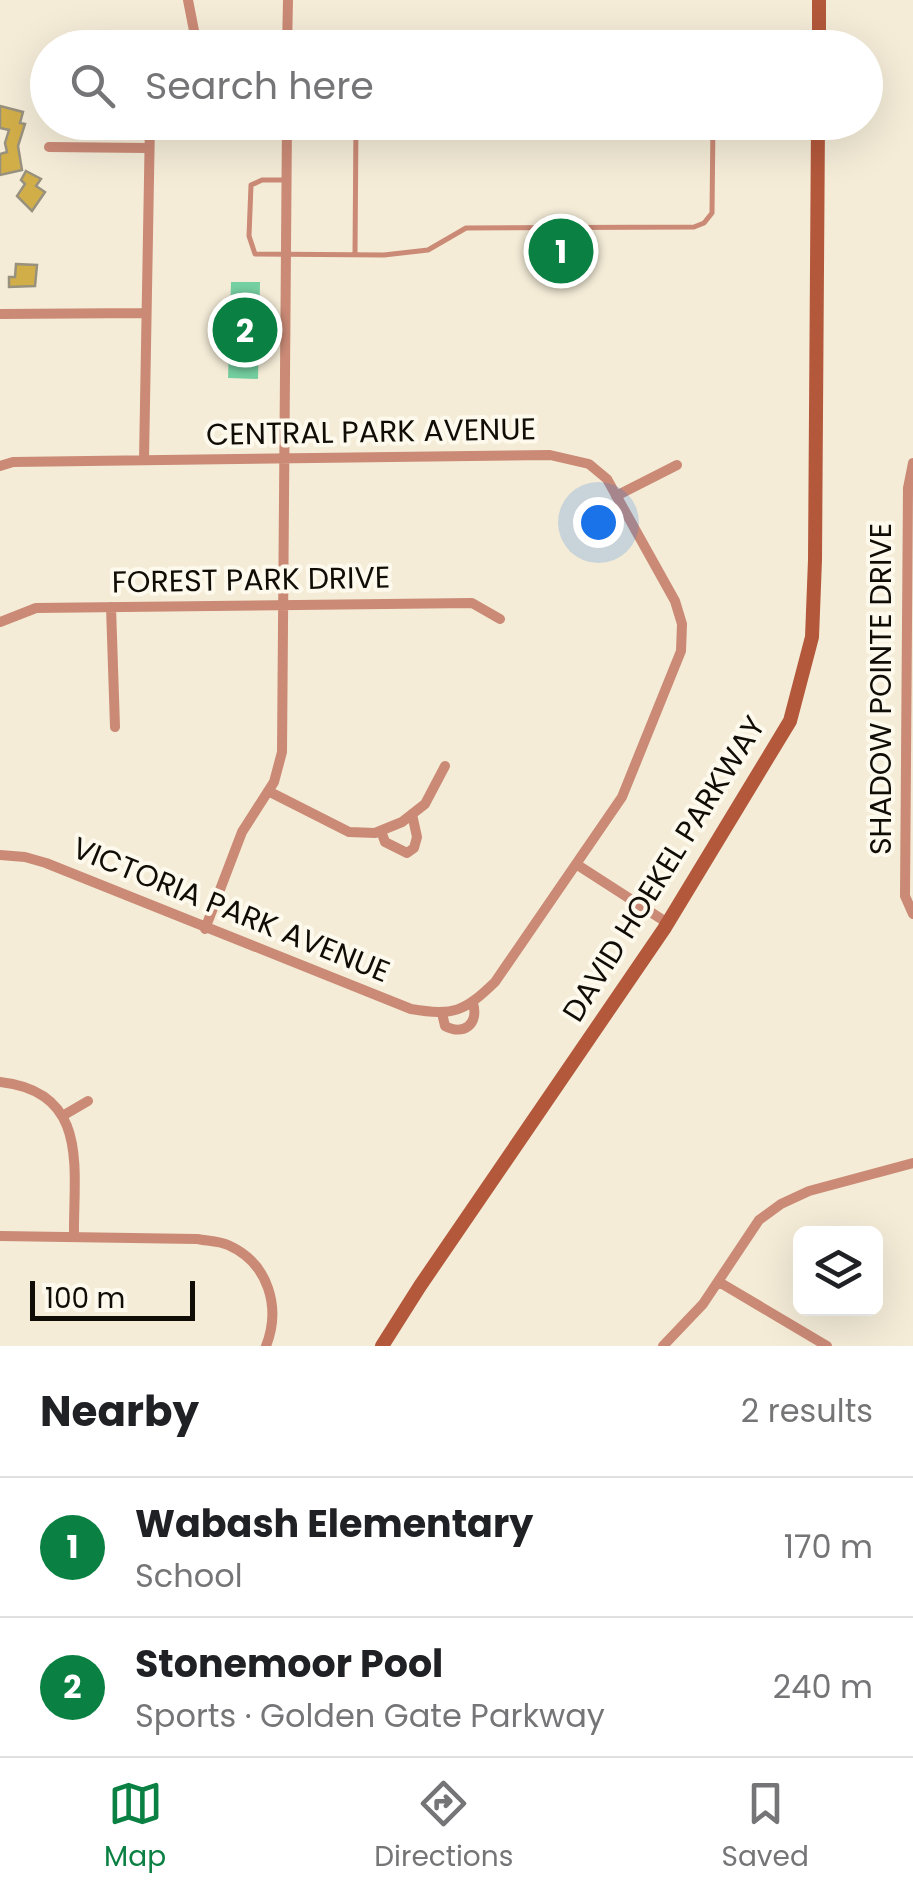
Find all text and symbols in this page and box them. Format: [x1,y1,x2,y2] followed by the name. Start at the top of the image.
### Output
[30,30,883,140] search box
[65,58,120,113] icon: search
[145,59,374,112] text: Search here
[528,214,594,288] pin: 1
[212,292,278,368] pin: 2
[206,407,536,456] street label: CENTRAL PARK AVENUE
[573,497,624,548] your location
[859,523,902,855] street label: SHADOW POINTE DRIVE
[111,556,391,603] street label: FOREST PARK DRIVE
[552,708,775,1030] street label: DAVID HOEKEL PARKWAY
[66,826,396,993] street label: VICTORIA PARK AVENUE
[793,1226,883,1316] map controls
[793,1226,883,1316] button: layers
[30,1276,195,1320] scale bar
[45,1279,125,1318] text: 100 m
[40,1382,199,1441] text: Nearby
[741,1388,873,1433] text: 2 results
[135,1497,533,1550] text: Wabash Elementary
[66,1524,79,1569] text: 1
[784,1524,873,1569] text: 170 m
[135,1553,243,1598] text: School
[135,1637,443,1690] text: Stonemoor Pool
[63,1664,82,1709] text: 2
[773,1664,873,1709] text: 240 m
[135,1693,605,1738] text: Sports · Golden Gate Parkway
[104,1776,166,1878] tab: Map
[374,1776,513,1878] tab: Directions
[722,1776,809,1878] tab: Saved

